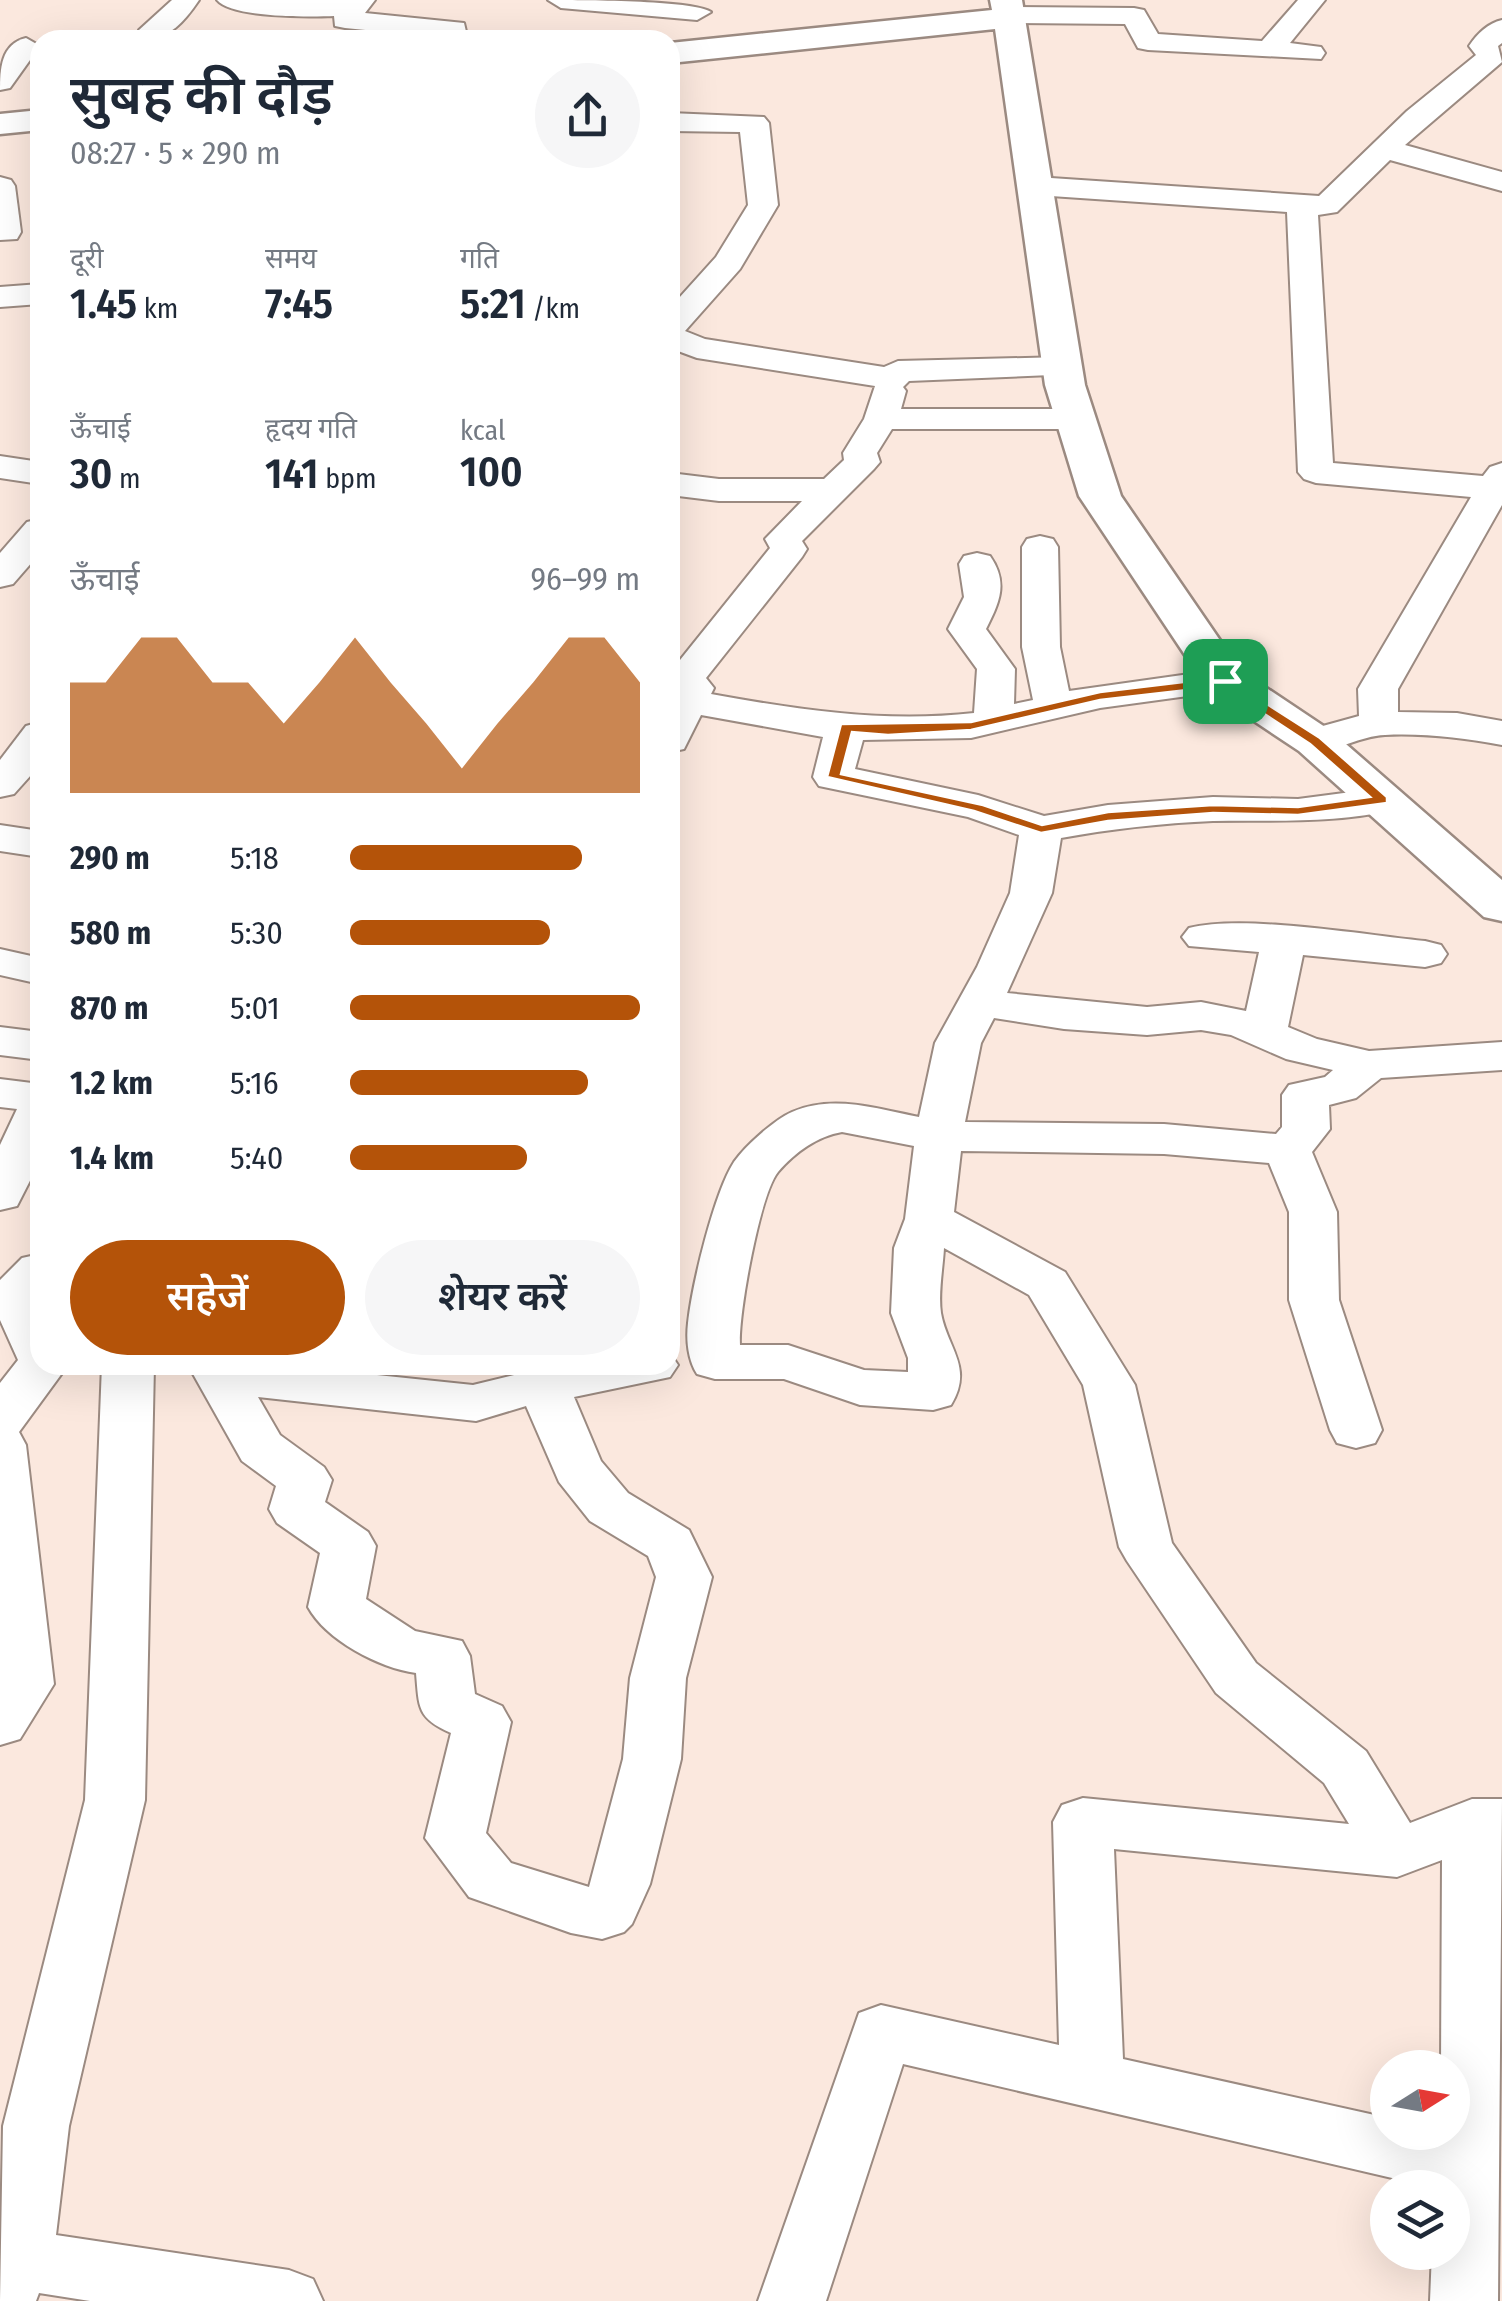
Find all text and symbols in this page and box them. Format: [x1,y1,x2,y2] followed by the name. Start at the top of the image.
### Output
[70,63,333,129] text: सुबह की दौड़
[535,63,640,168] button: share
[70,134,281,172] text: 08:27 · 5 × 290 m
[70,242,104,275] text: दूरी
[265,242,317,275] text: समय
[460,242,499,275] text: गति
[70,279,137,329] text: 1.45
[265,279,333,329] text: 7:45
[460,279,526,329] text: 5:21
[137,292,178,325] text: km
[526,292,580,325] text: /km
[70,412,131,445] text: ऊँचाई
[265,412,357,445] text: हृदय गति
[460,414,505,447] text: kcal
[460,447,523,497] text: 100
[70,449,112,499] text: 30
[265,449,319,499] text: 141
[112,462,140,495] text: m
[319,462,376,495] text: bpm
[70,560,139,598] text: ऊँचाई
[530,560,640,598] text: 96–99 m
[1183,639,1268,724] pin
[1198,654,1253,709] icon: arrive
[70,839,150,877] text: 290 m
[230,839,279,877] text: 5:18
[70,914,151,952] text: 580 m
[230,914,283,952] text: 5:30
[70,989,148,1027] text: 870 m
[230,989,280,1027] text: 5:01
[70,1064,153,1102] text: 1.2 km
[230,1064,279,1102] text: 5:16
[70,1139,154,1177] text: 1.4 km
[230,1139,283,1177] text: 5:40
[70,1240,345,1355] button: सहेजें
[365,1240,640,1355] button: शेयर करें
[1370,2050,1470,2150] north arrow
[1370,2050,1470,2270] map controls
[1370,2170,1470,2270] button: layers

